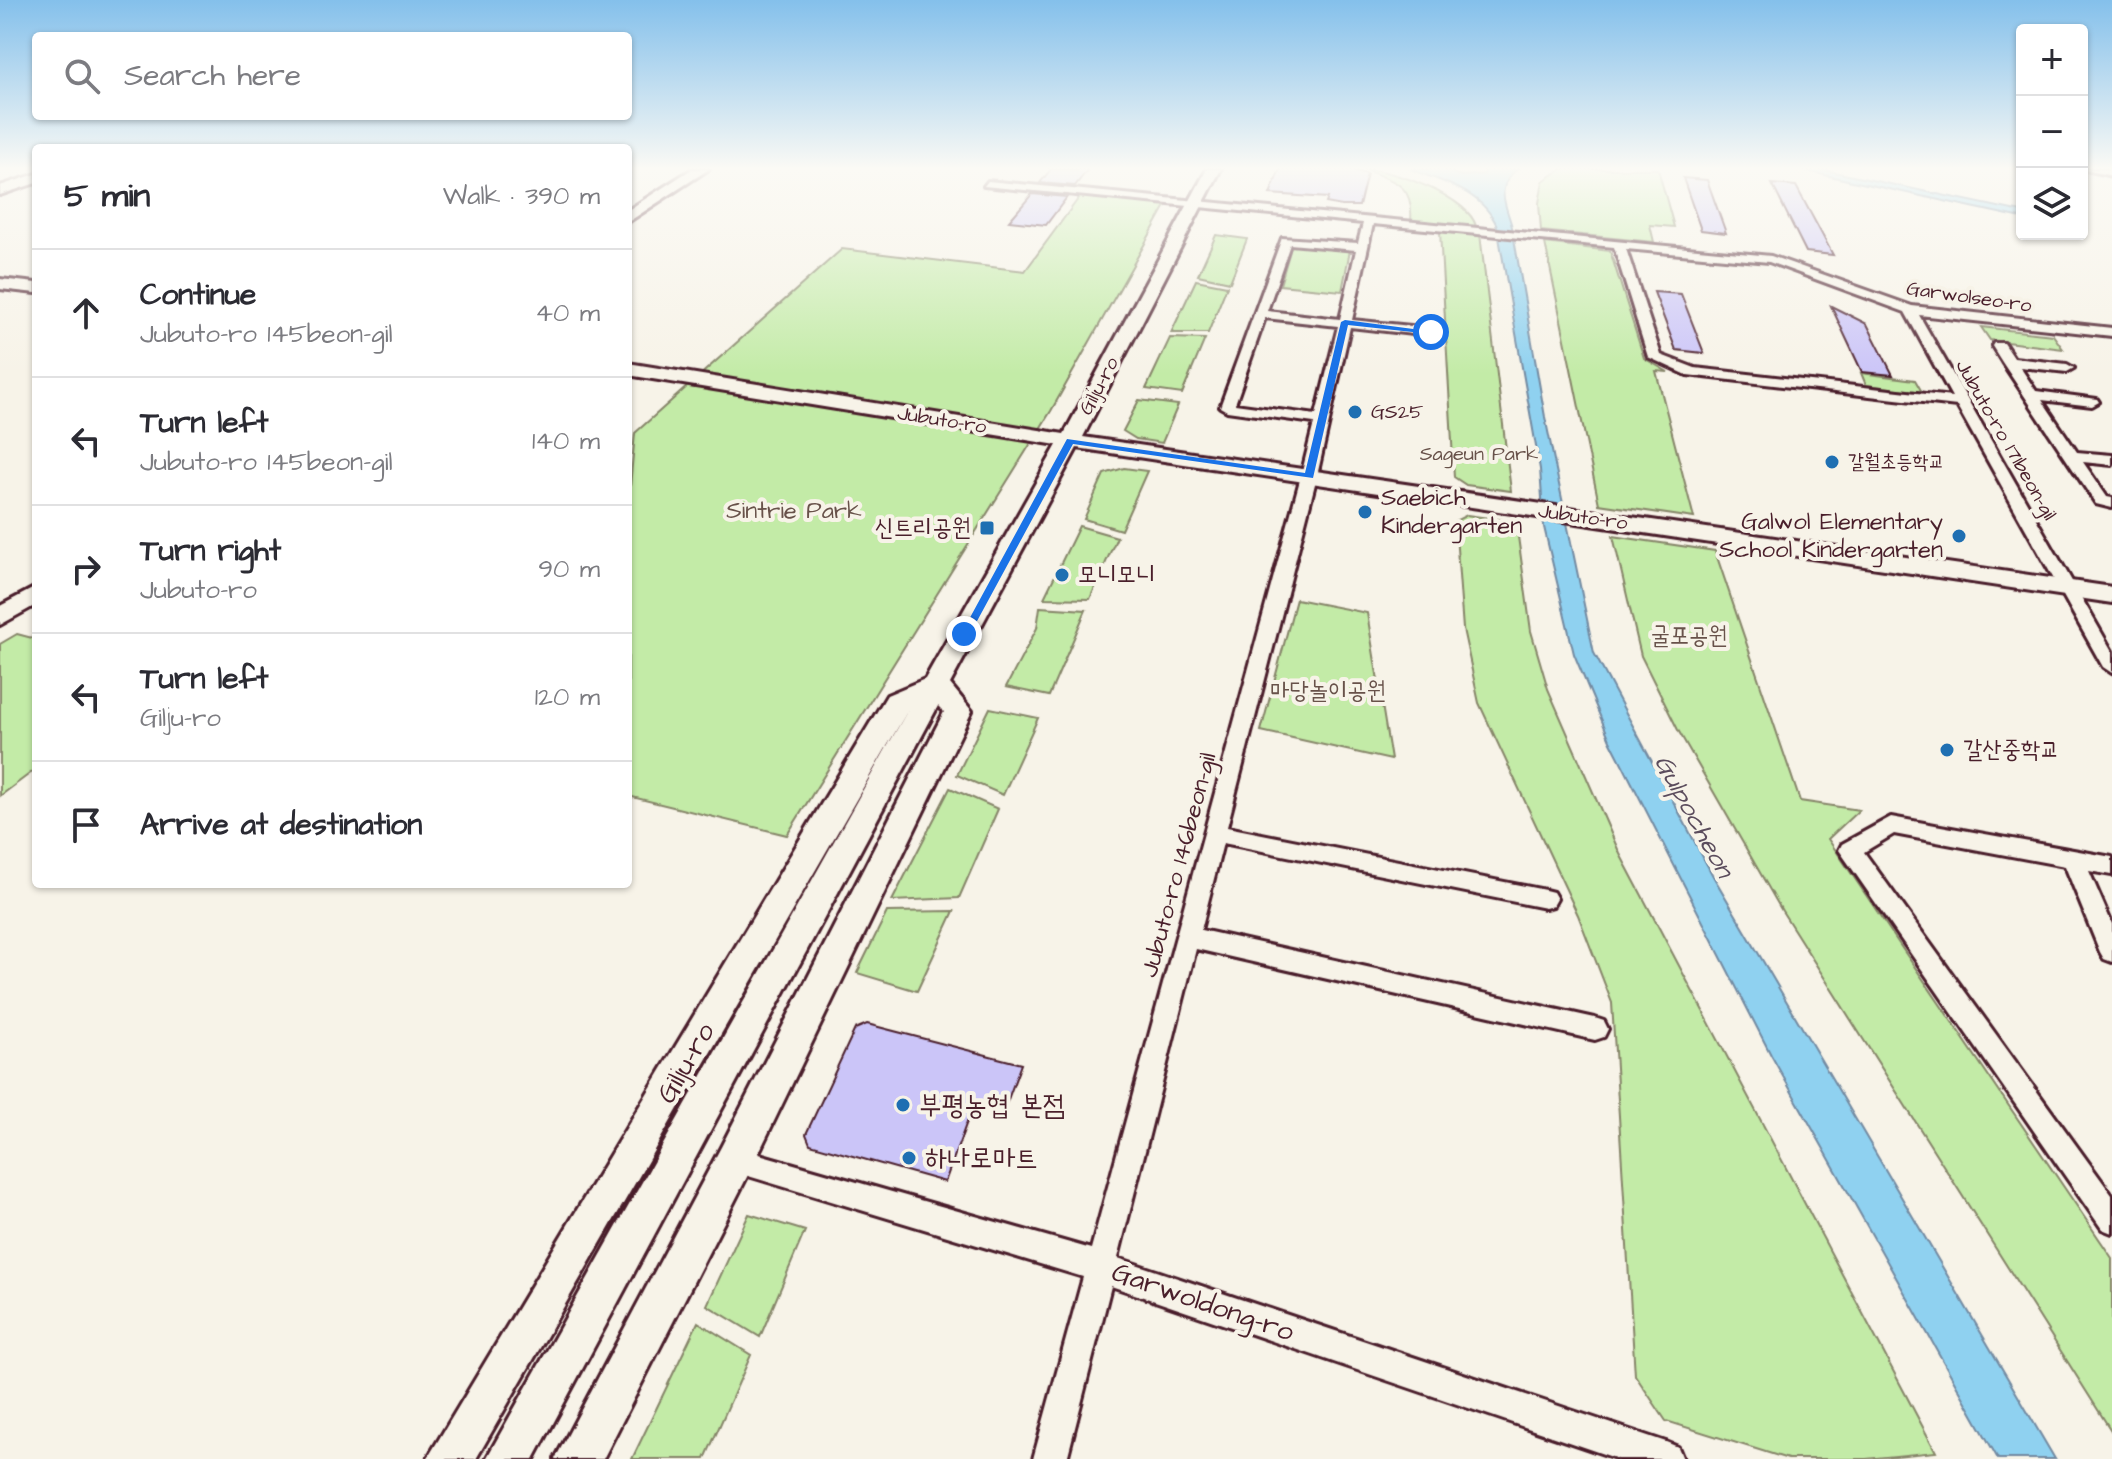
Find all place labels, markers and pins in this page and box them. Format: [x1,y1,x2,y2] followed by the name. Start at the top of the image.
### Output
[1371,398,1423,426] place label: GS25
[1346,403,1364,421] marker: GS25
[1848,448,1945,476] place label: 갈월초등학교
[1823,453,1841,471] marker: 갈월초등학교
[1381,481,1522,544] place label: Saebich Kindergarten
[1356,503,1374,521] marker: Saebich Kindergarten
[1719,505,1943,568] place label: Galwol Elementary School Kindergarten
[874,511,971,545] place label: 신트리공원
[978,519,996,537] marker: 신트리공원
[1950,527,1968,545] marker: Galwol Elementary School Kindergarten
[1078,558,1155,592] place label: 모니모니
[1053,566,1071,584] marker: 모니모니
[1963,733,2060,767] place label: 갈산중학교
[1938,741,1956,759] marker: 갈산중학교
[919,1086,1065,1125] place label: 부평농협 본점
[894,1096,912,1114] marker: 부평농협 본점
[925,1139,1038,1178] place label: 하나로마트
[900,1149,918,1167] marker: 하나로마트

